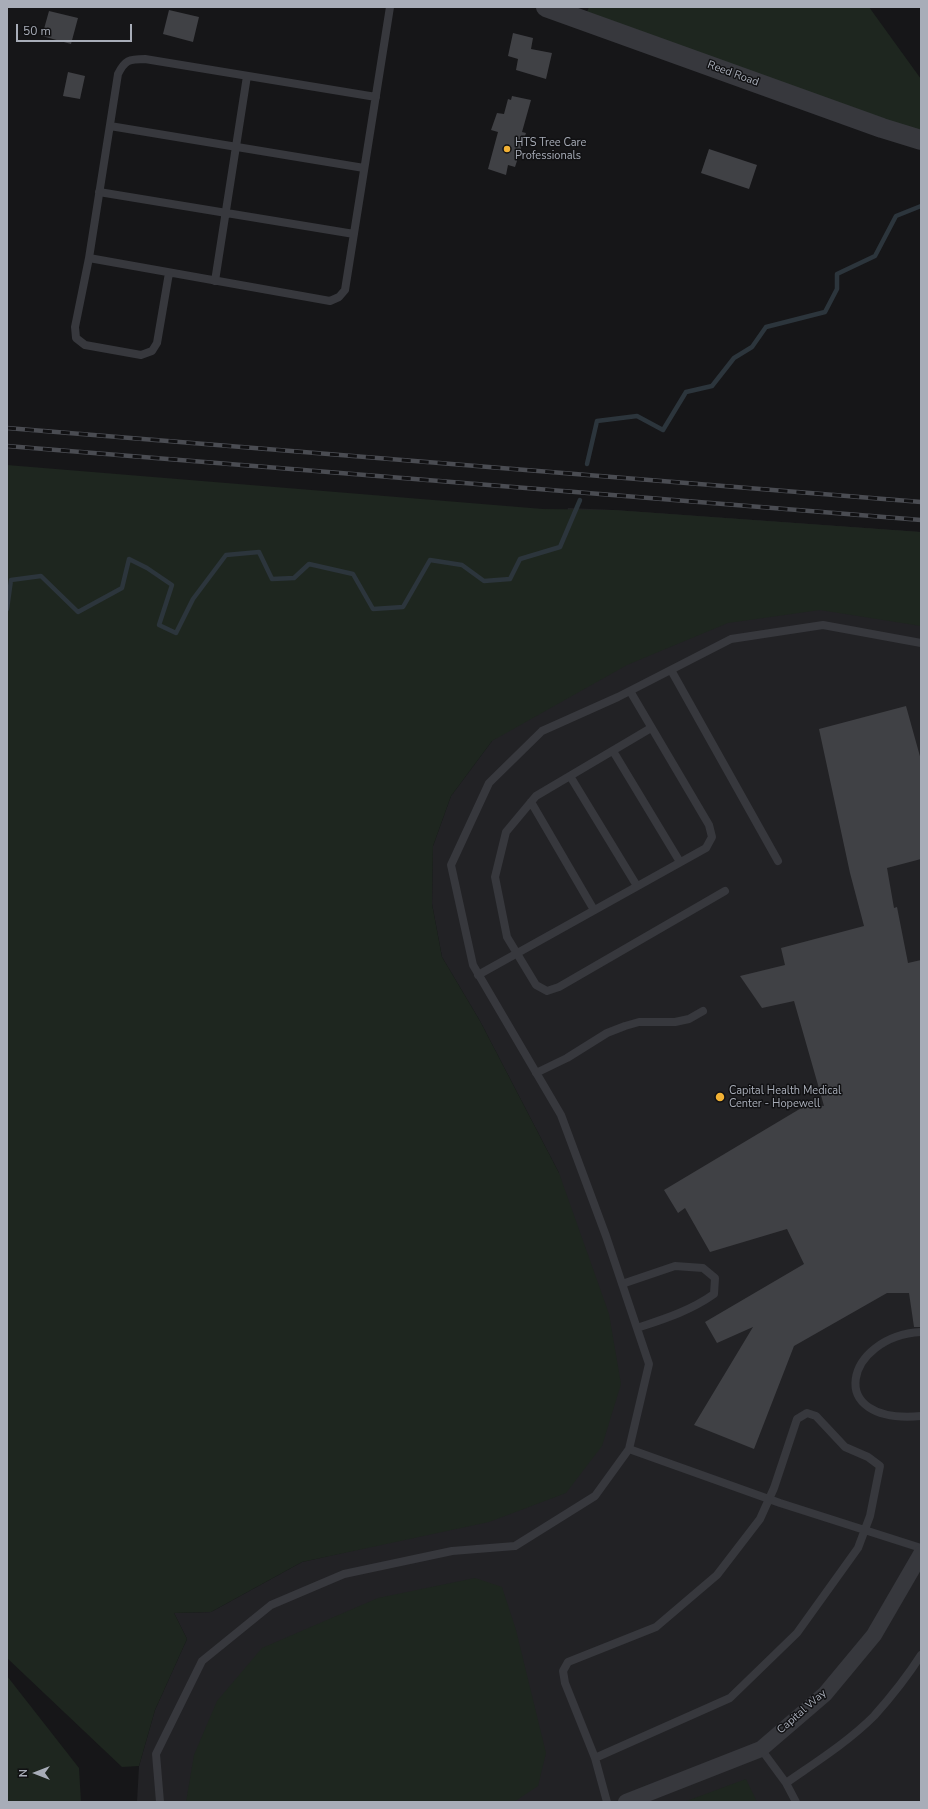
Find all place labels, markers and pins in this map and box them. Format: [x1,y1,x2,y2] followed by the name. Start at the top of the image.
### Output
[515,136,586,162] place label: HTS Tree Care Professionals
[502,144,512,154] marker: HTS Tree Care Professionals
[729,1084,841,1110] place label: Capital Health Medical Center - Hopewell
[714,1091,726,1103] marker: Capital Health Medical Center - Hopewell

